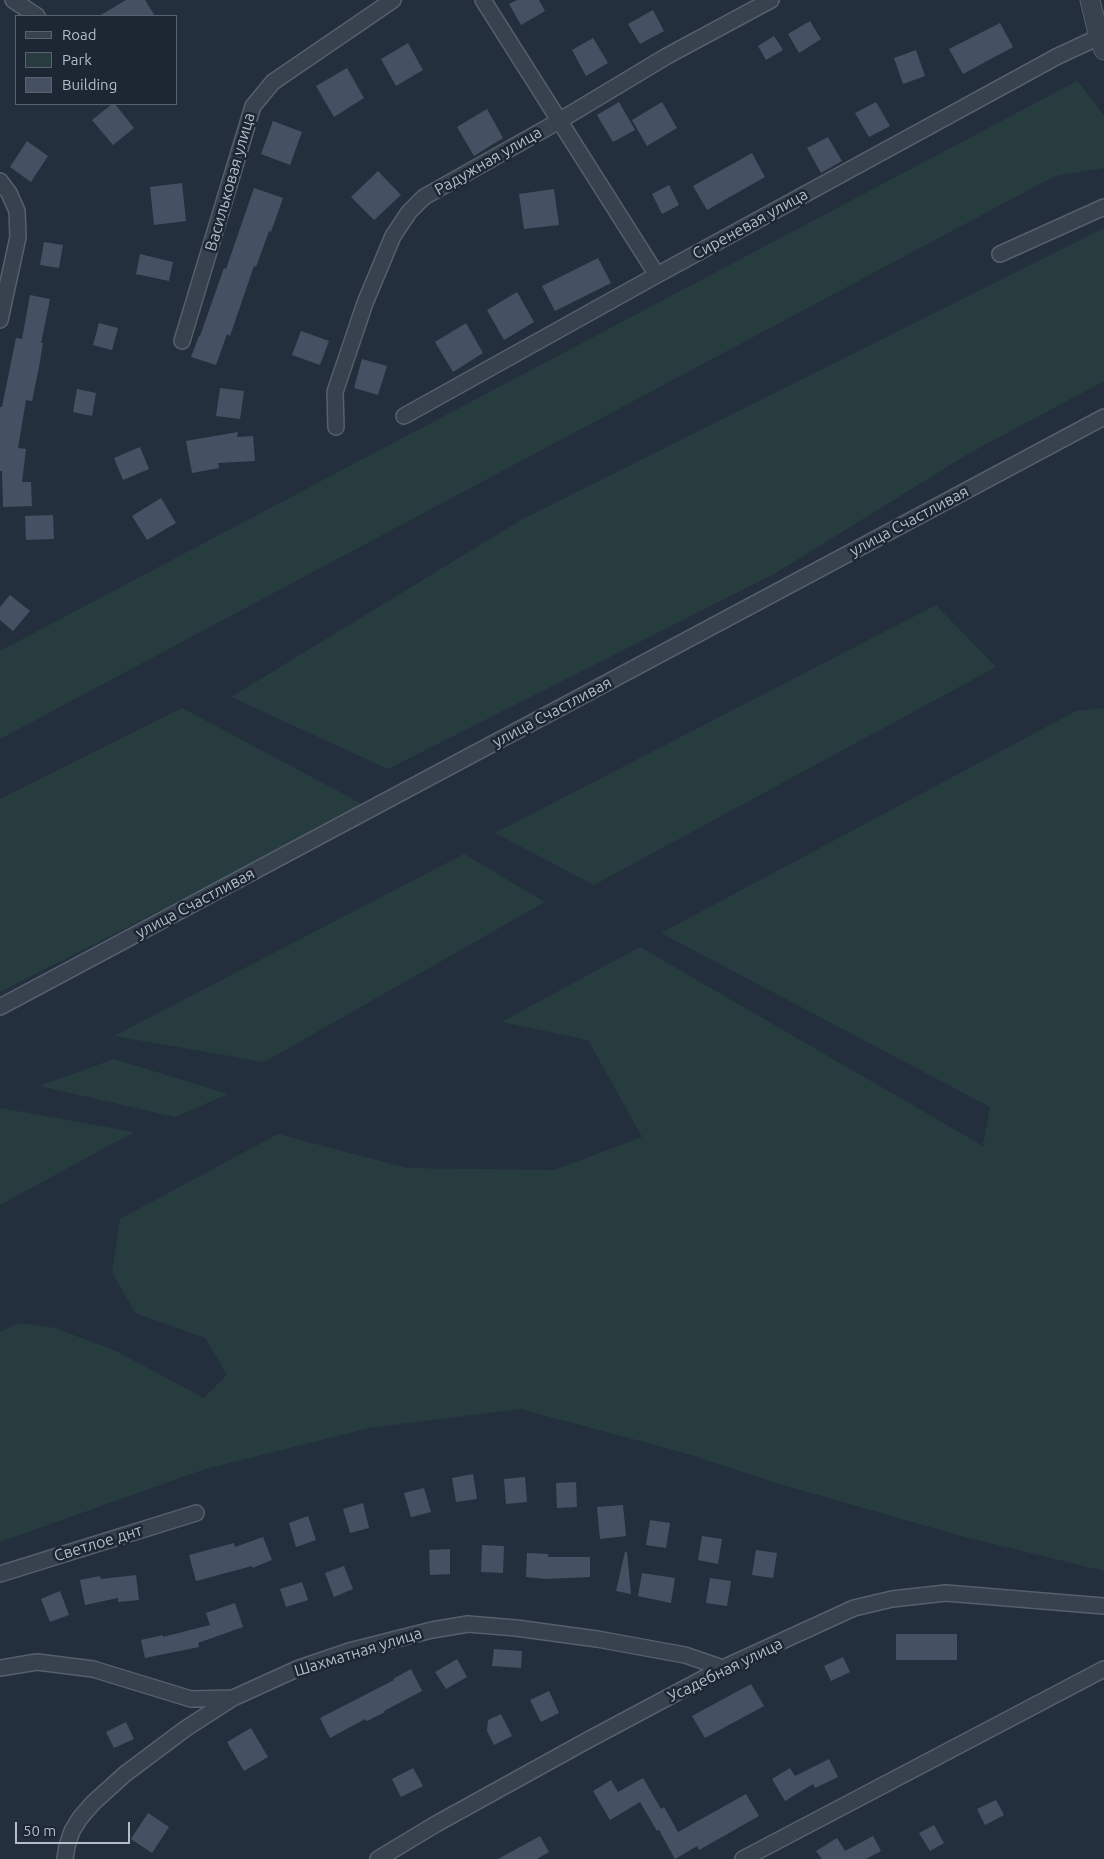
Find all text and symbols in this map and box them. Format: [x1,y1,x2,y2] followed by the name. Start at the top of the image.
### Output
[15,15,178,105] legend
[62,26,97,43] text: Road
[62,51,92,68] text: Park
[62,76,117,93] text: Building
[201,110,259,254] street label: Васильковая улица
[431,123,545,199] street label: Радужная улица
[689,184,811,264] street label: Сиреневая улица
[846,481,972,561] street label: улица Счастливая
[489,672,615,752] street label: улица Счастливая
[132,863,258,943] street label: улица Счастливая
[52,1520,144,1566] street label: Светлое днт
[292,1623,424,1681] street label: Шахматная улица
[664,1634,786,1706] street label: Усадебная улица
[18,1812,132,1844] scale bar
[23,1822,56,1839] text: 50 m

